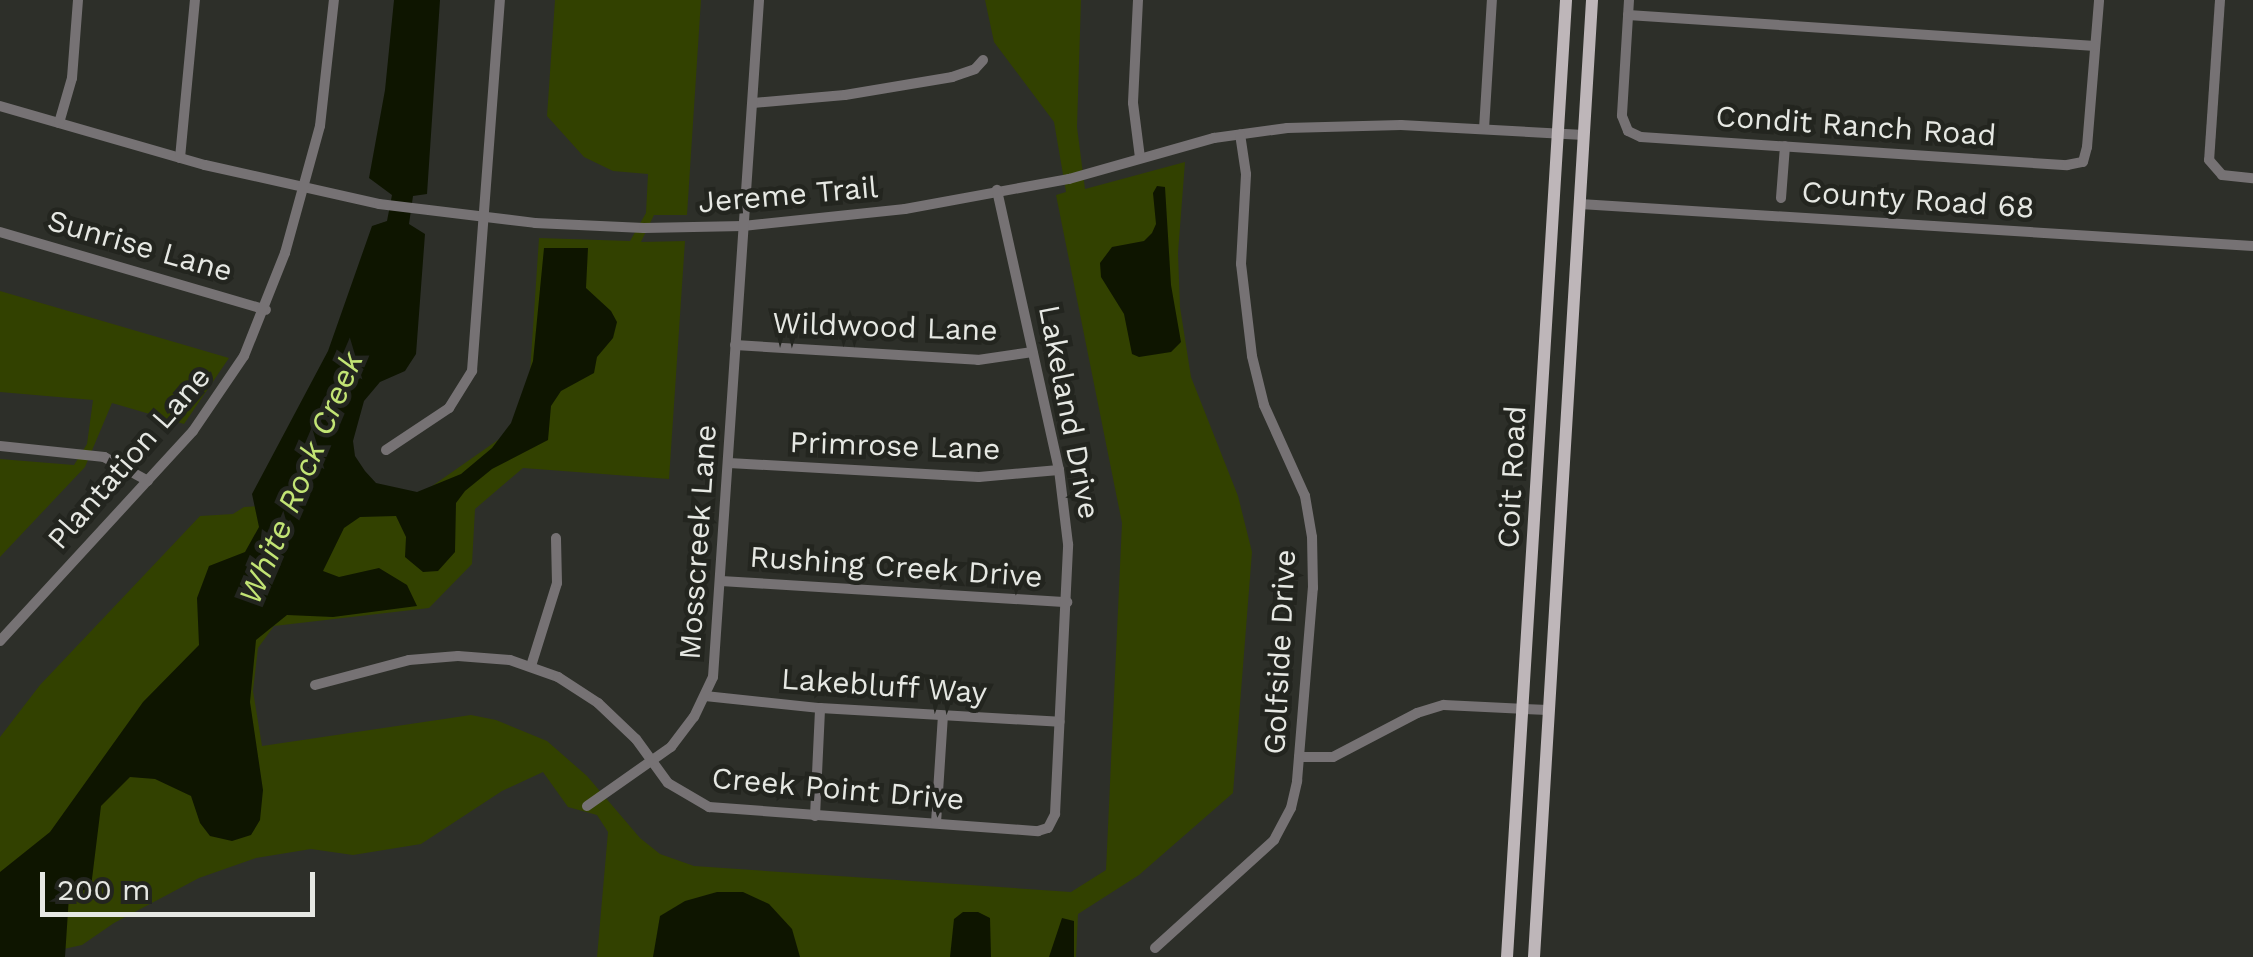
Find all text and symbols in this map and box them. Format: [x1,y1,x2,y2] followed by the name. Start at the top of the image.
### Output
[1715,98,1997,154] street label: Condit Ranch Road
[696,169,880,221] street label: Jereme Trail
[1800,174,2036,226] street label: County Road 68
[43,202,237,290] street label: Sunrise Lane
[1031,302,1107,522] street label: Lakeland Drive
[772,305,998,349] street label: Wildwood Lane
[230,346,372,610] water label: White Rock Creek
[40,359,218,557] street label: Plantation Lane
[1490,405,1534,549] street label: Coit Road
[672,423,724,661] street label: Mosscreek Lane
[789,424,1001,468] street label: Primrose Lane
[748,539,1044,595] street label: Rushing Creek Drive
[1257,548,1303,756] street label: Golfside Drive
[779,661,989,711] street label: Lakebluff Way
[710,760,966,818] street label: Creek Point Drive
[45,852,320,914] scale bar
[57,872,151,907] text: 200 m

